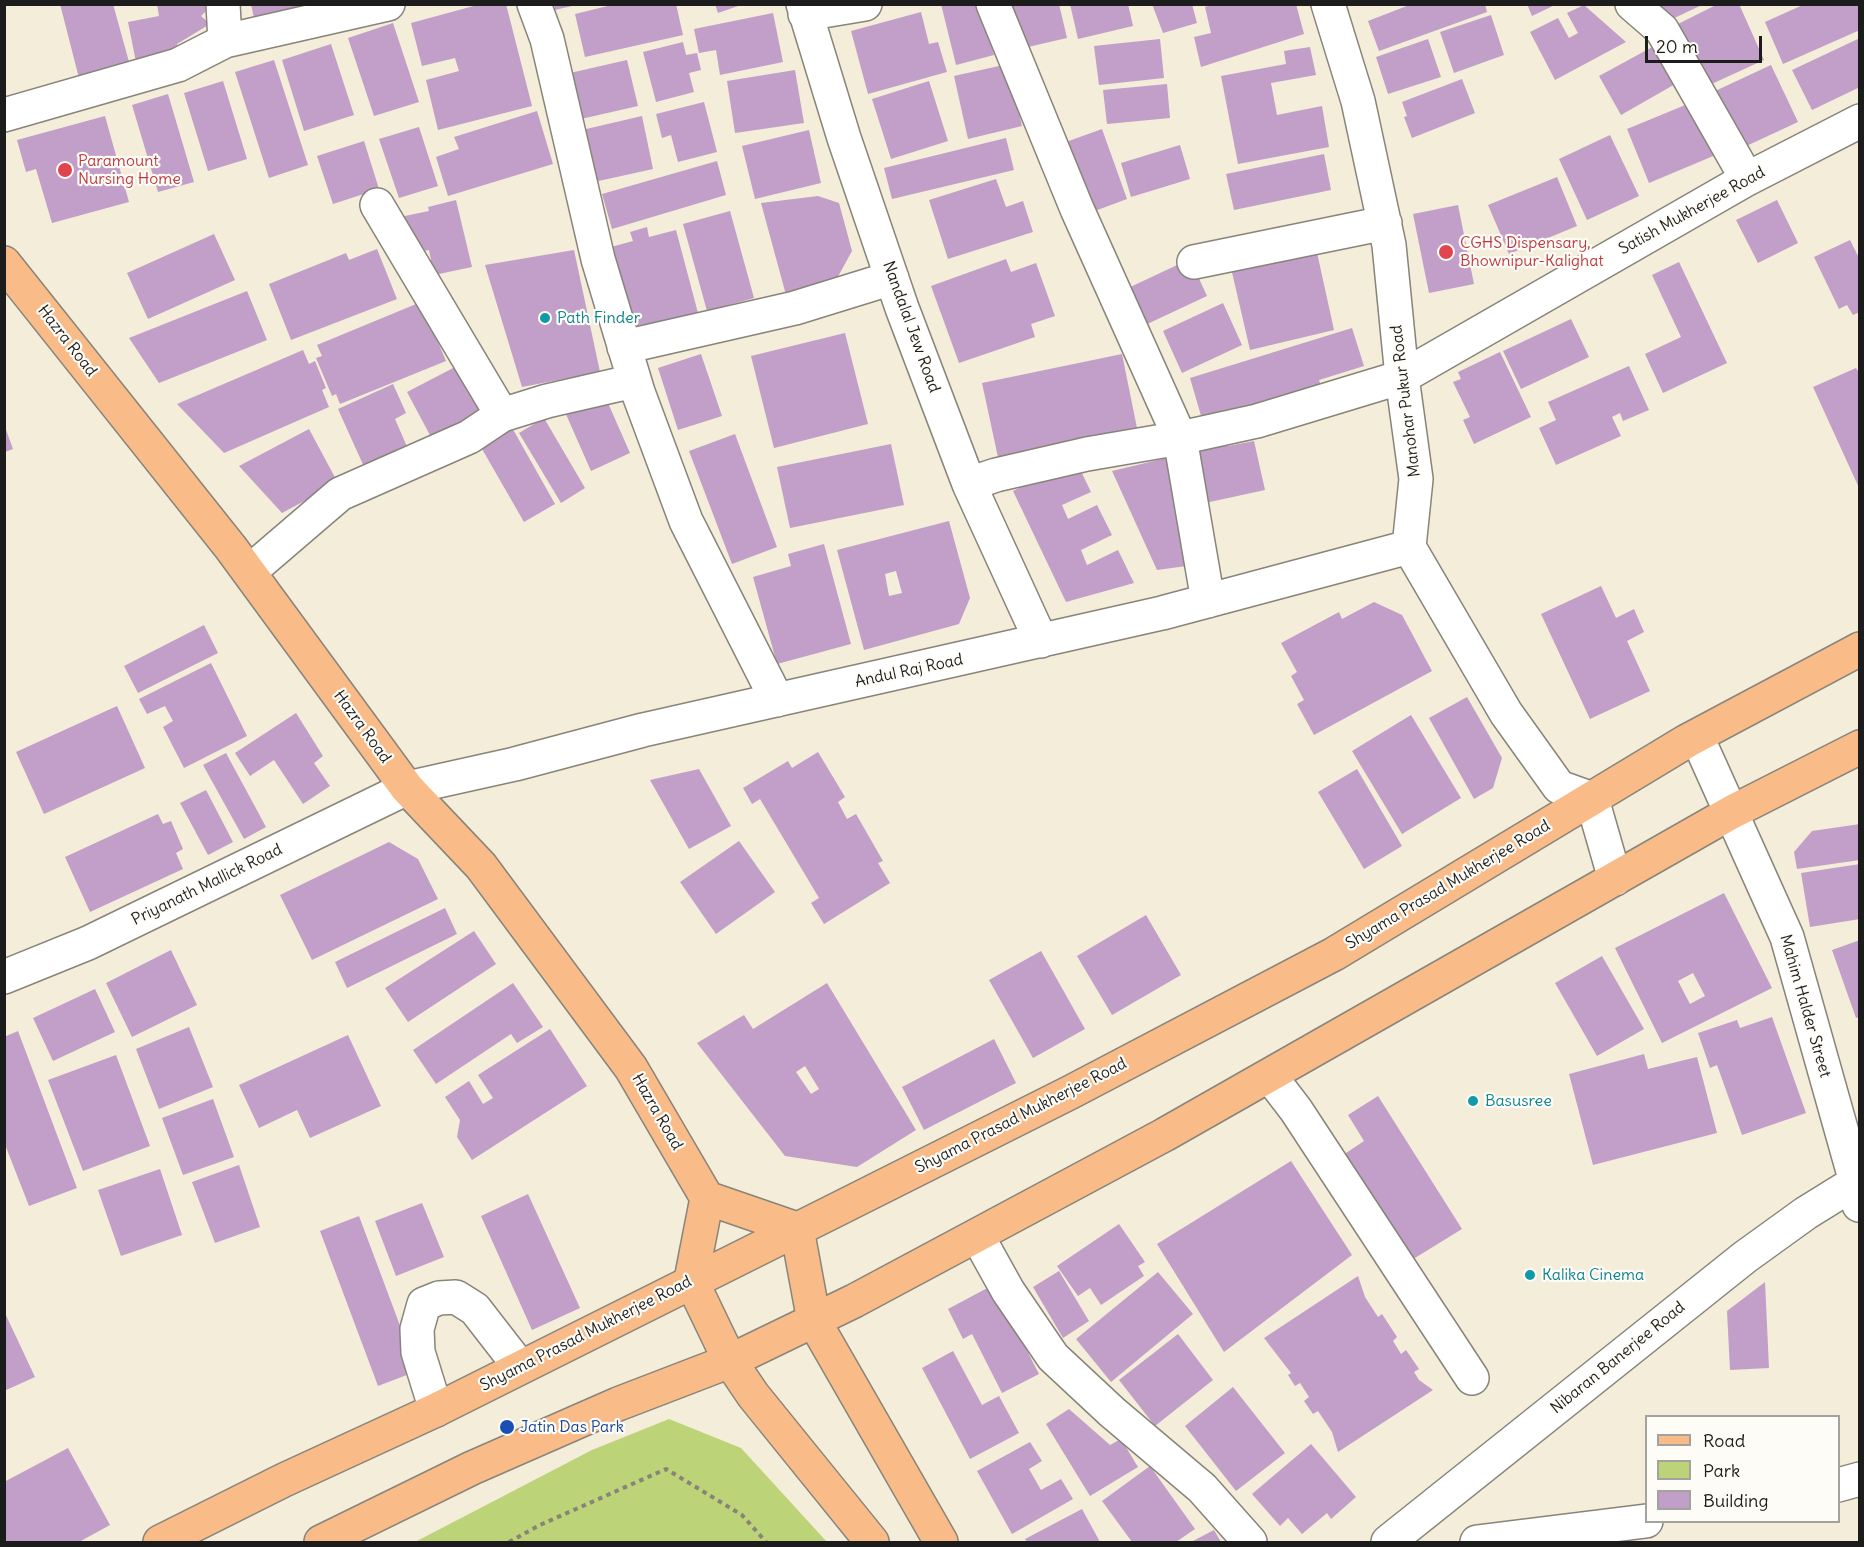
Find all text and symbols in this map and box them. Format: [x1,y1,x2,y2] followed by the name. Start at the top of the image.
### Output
[1648,24,1765,62] scale bar
[1656,35,1698,58] text: 20 m
[78,151,181,189] place label: Paramount Nursing Home
[56,161,74,179] marker: Paramount Nursing Home
[1616,163,1768,259] street label: Satish Mukherjee Road
[1460,233,1604,271] place label: CGHS Dispensary, Bhownipur-Kalighat
[1437,243,1455,261] marker: CGHS Dispensary, Bhownipur-Kalighat
[878,259,944,395] street label: Nandalal Jew Road
[33,302,101,380] street label: Hazra Road
[557,308,640,328] place label: Path Finder
[538,311,552,325] marker: Path Finder
[1387,324,1425,478] street label: Manohar Pukur Road
[853,650,965,692] street label: Andul Raj Road
[329,687,395,767] street label: Hazra Road
[1342,816,1554,954] street label: Shyama Prasad Mukherjee Road
[129,840,285,930] street label: Priyanath Mallick Road
[1775,932,1835,1080] street label: Mahim Halder Street
[912,1054,1130,1178] street label: Shyama Prasad Mukherjee Road
[627,1070,687,1154] street label: Hazra Road
[1485,1091,1552,1111] place label: Basusree
[1466,1094,1480,1108] marker: Basusree
[1542,1265,1644,1285] place label: Kalika Cinema
[1523,1268,1537,1282] marker: Kalika Cinema
[477,1272,695,1396] street label: Shyama Prasad Mukherjee Road
[1547,1298,1689,1418] street label: Nibaran Banerjee Road
[1645,1415,1840,1523] legend
[520,1417,624,1437] place label: Jatin Das Park
[498,1418,516,1436] marker: Jatin Das Park
[1703,1429,1745,1452] text: Road
[1703,1459,1740,1482] text: Park
[1703,1489,1768,1512] text: Building

